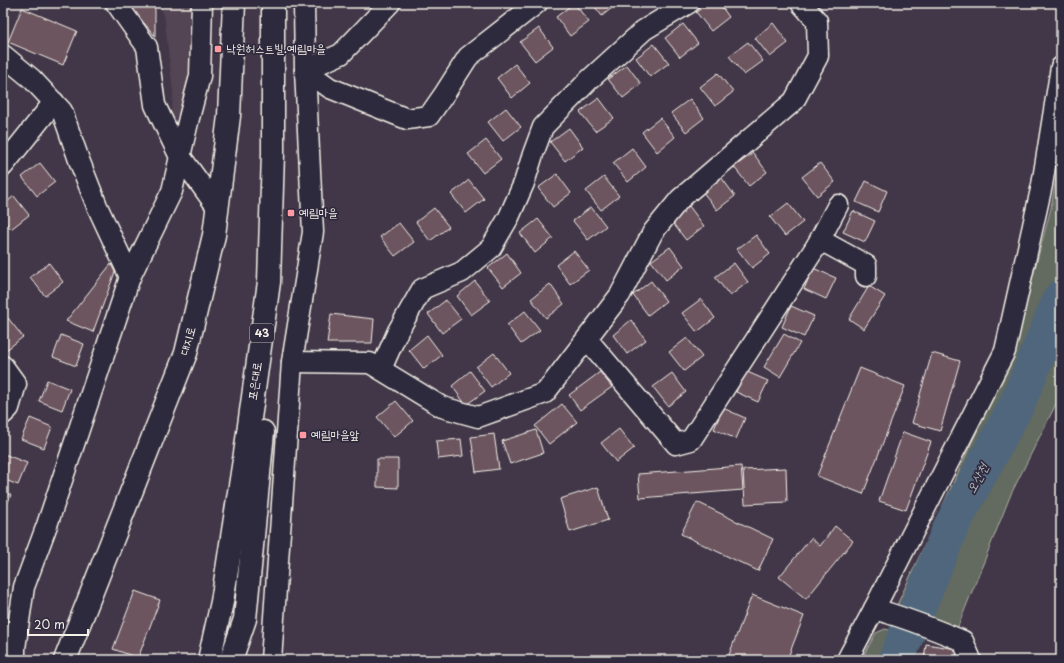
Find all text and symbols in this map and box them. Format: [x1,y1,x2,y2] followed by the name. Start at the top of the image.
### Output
[226,39,326,57] place label: 낙원허스트빌.예림마을
[213,44,223,54] marker: 낙원허스트빌.예림마을
[299,203,338,221] place label: 예림마을
[286,208,296,218] marker: 예림마을
[175,324,199,357] street label: 대지로
[250,324,274,342] road number: 43
[242,360,266,401] street label: 포은대로
[311,425,360,443] place label: 예림마을앞
[298,430,308,440] marker: 예림마을앞
[961,458,993,496] water label: 오산천
[28,611,88,637] scale bar
[34,615,65,633] text: 20 m

